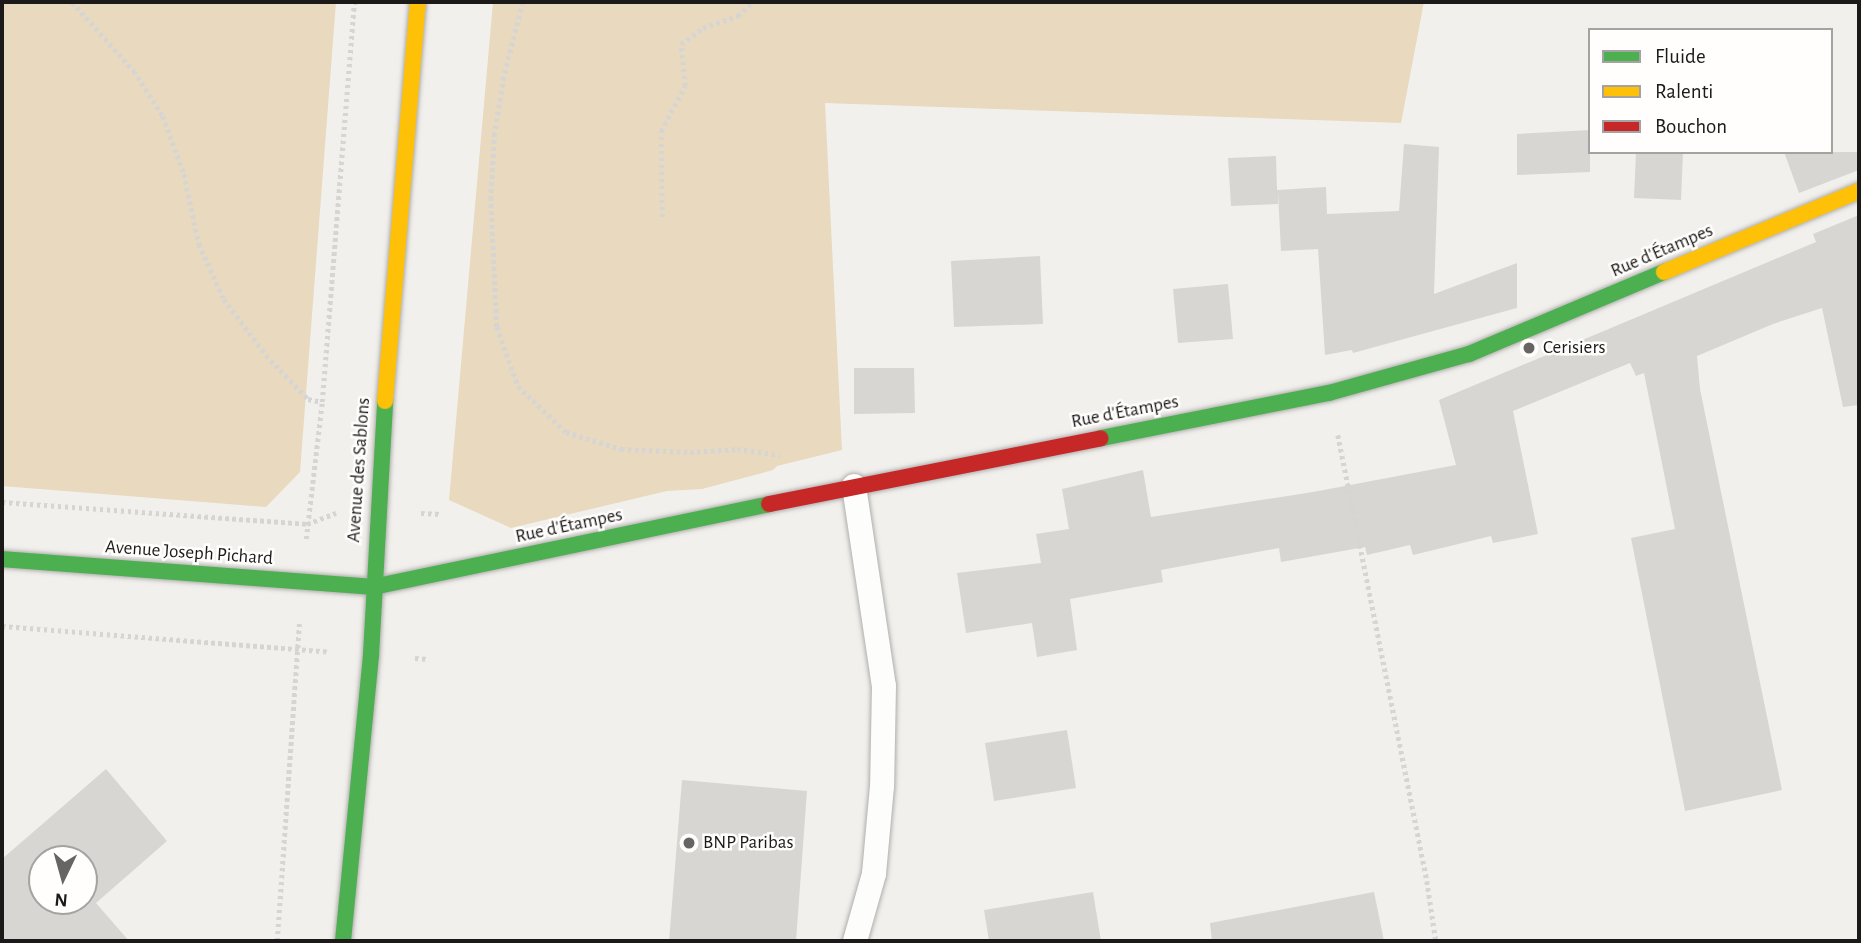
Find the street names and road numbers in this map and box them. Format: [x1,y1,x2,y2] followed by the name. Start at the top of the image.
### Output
[1607,219,1717,283] street label: Rue d'Étampes
[1069,390,1181,434] street label: Rue d'Étampes
[343,397,375,543] street label: Avenue des Sablons
[513,504,625,548] street label: Rue d'Étampes
[104,536,274,570] street label: Avenue Joseph Pichard

